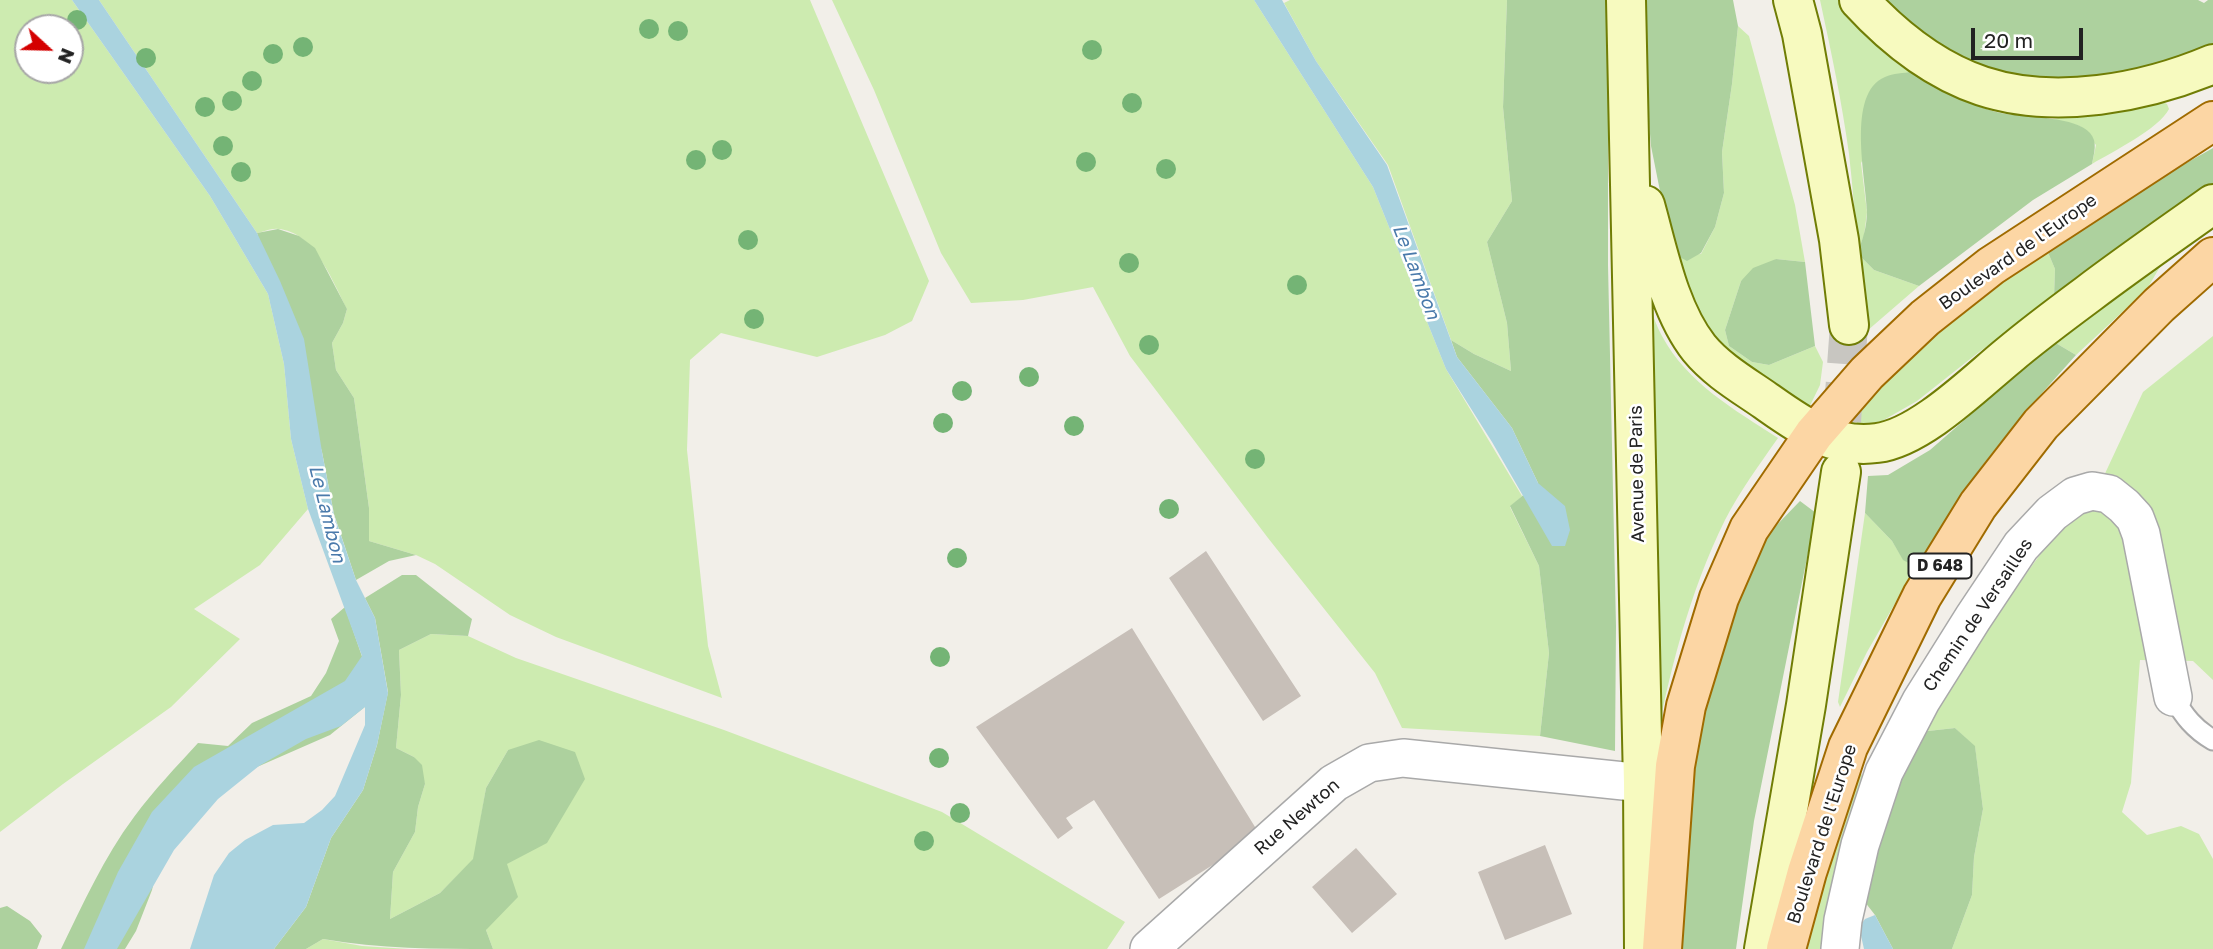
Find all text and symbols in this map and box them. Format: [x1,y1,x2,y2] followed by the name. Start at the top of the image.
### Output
[14,14,84,84] north arrow
[1975,14,2087,58] scale bar
[1984,27,2033,53] text: 20 m
[54,45,80,67] text: N
[1935,189,2101,315] street label: Boulevard de l'Europe
[1387,221,1445,323] water label: Le Lambon
[1625,405,1649,543] street label: Avenue de Paris
[304,463,350,565] water label: Le Lambon
[1919,534,2037,696] street label: Chemin de Versailles
[1909,554,1972,579] road number: D 648
[1783,741,1861,927] street label: Boulevard de l'Europe
[1250,774,1344,860] street label: Rue Newton

